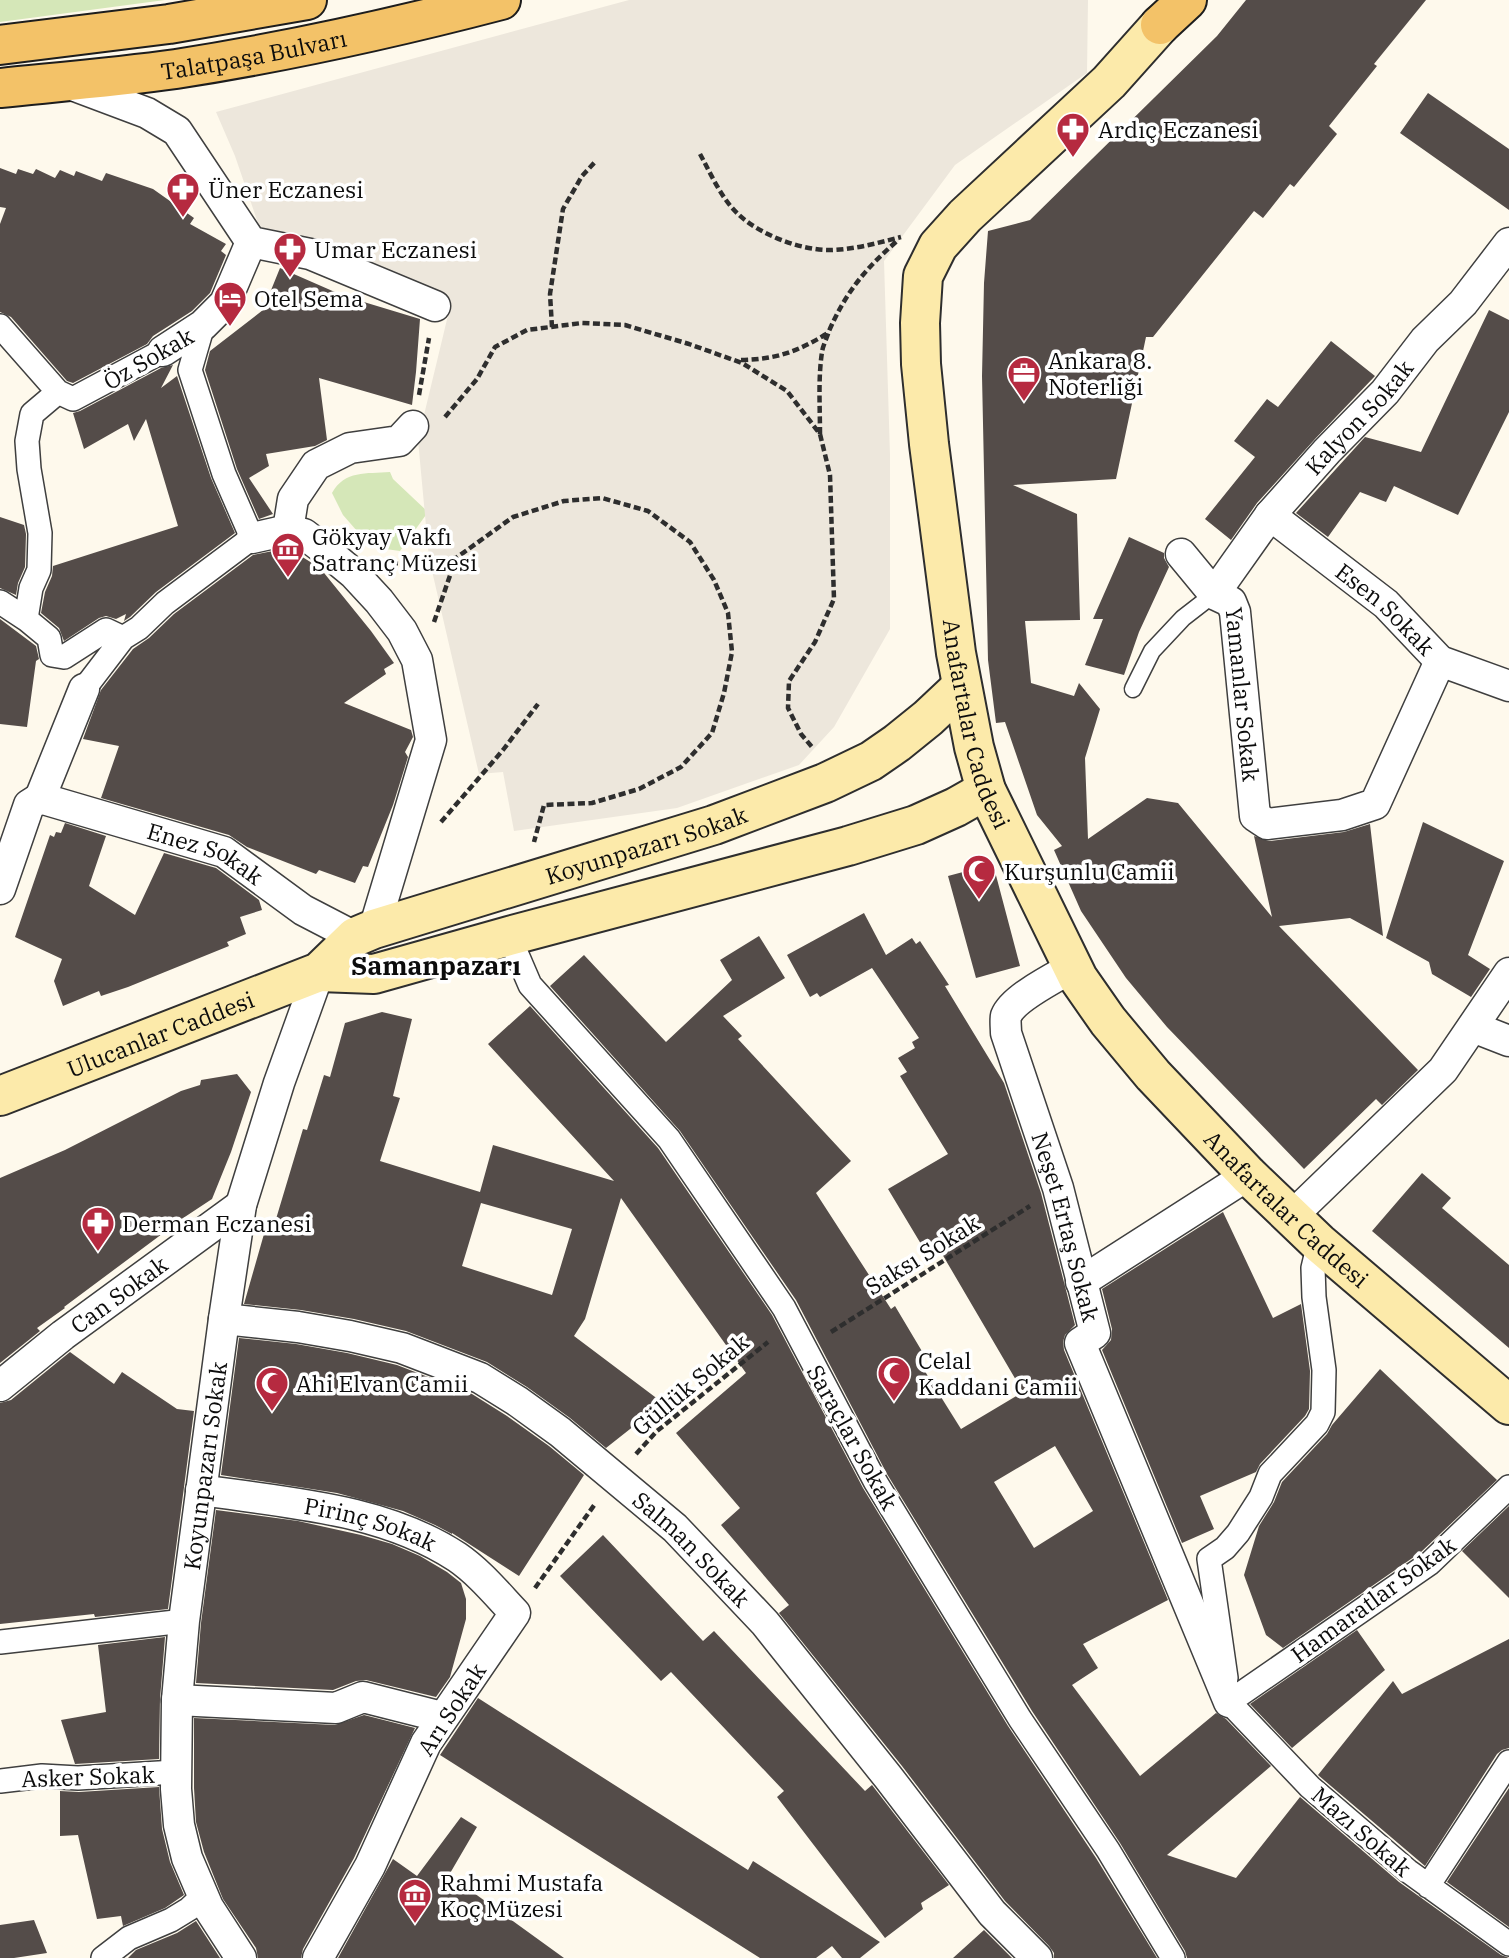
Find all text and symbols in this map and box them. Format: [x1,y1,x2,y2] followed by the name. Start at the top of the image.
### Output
[159,22,349,86] street label: Talatpaşa Bulvarı
[1054,110,1092,159] pharmacy icon: Ardıç Eczanesi
[1098,114,1259,144] place label: Ardıç Eczanesi
[164,170,202,219] pharmacy icon: Üner Eczanesi
[208,174,364,204] place label: Üner Eczanesi
[271,230,309,279] pharmacy icon: Umar Eczanesi
[314,234,477,264] place label: Umar Eczanesi
[211,279,249,328] hotel icon: Otel Sema
[254,283,363,313] place label: Otel Sema
[97,320,199,396] street label: Öz Sokak
[1048,345,1153,401] place label: Ankara 8. Noterliği
[1298,353,1420,481] street label: Kalyon Sokak
[1005,354,1043,403] office icon: Ankara 8. Noterliği
[312,521,477,577] place label: Gökyay Vakfı Satranç Müzesi
[269,530,307,579] museum icon: Gökyay Vakfı Satranç Müzesi
[1330,556,1442,662] street label: Esen Sokak
[1220,605,1267,784] street label: Yamanlar Sokak
[937,617,1018,834] street label: Anafartalar Caddesi
[542,799,752,891] street label: Koyunpazarı Sokak
[144,815,270,891] street label: Enez Sokak
[960,852,998,901] mosque icon: Kurşunlu Camii
[1004,856,1174,886] place label: Kurşunlu Camii
[351,948,521,982] district label: Samanpazarı
[63,984,258,1084] street label: Ulucanlar Caddesi
[1198,1124,1375,1294] street label: Anafartalar Caddesi
[1025,1128,1107,1325] street label: Neşet Ertaş Sokak
[79,1204,117,1253] pharmacy icon: Derman Eczanesi
[859,1207,985,1301] street label: Saksı Sokak
[122,1208,311,1238] place label: Derman Eczanesi
[64,1248,174,1340] street label: Can Sokak
[625,1326,755,1442] street label: Güllük Sokak
[918,1345,1078,1401] place label: Celal Kaddani Camii
[875,1354,913,1403] mosque icon: Celal Kaddani Camii
[176,1359,233,1572] street label: Koyunpazarı Sokak
[801,1359,906,1515] street label: Saraçlar Sokak
[253,1364,291,1413] mosque icon: Ahi Elvan Camii
[296,1368,468,1398] place label: Ahi Elvan Camii
[627,1484,757,1614] street label: Salman Sokak
[302,1490,442,1558] street label: Pirinç Sokak
[1285,1529,1462,1669] street label: Hamaratlar Sokak
[410,1657,492,1761] street label: Arı Sokak
[21,1759,156,1793] street label: Asker Sokak
[1306,1779,1419,1883] street label: Mazı Sokak
[440,1867,603,1923] place label: Rahmi Mustafa Koç Müzesi
[396,1876,434,1925] museum icon: Rahmi Mustafa Koç Müzesi

